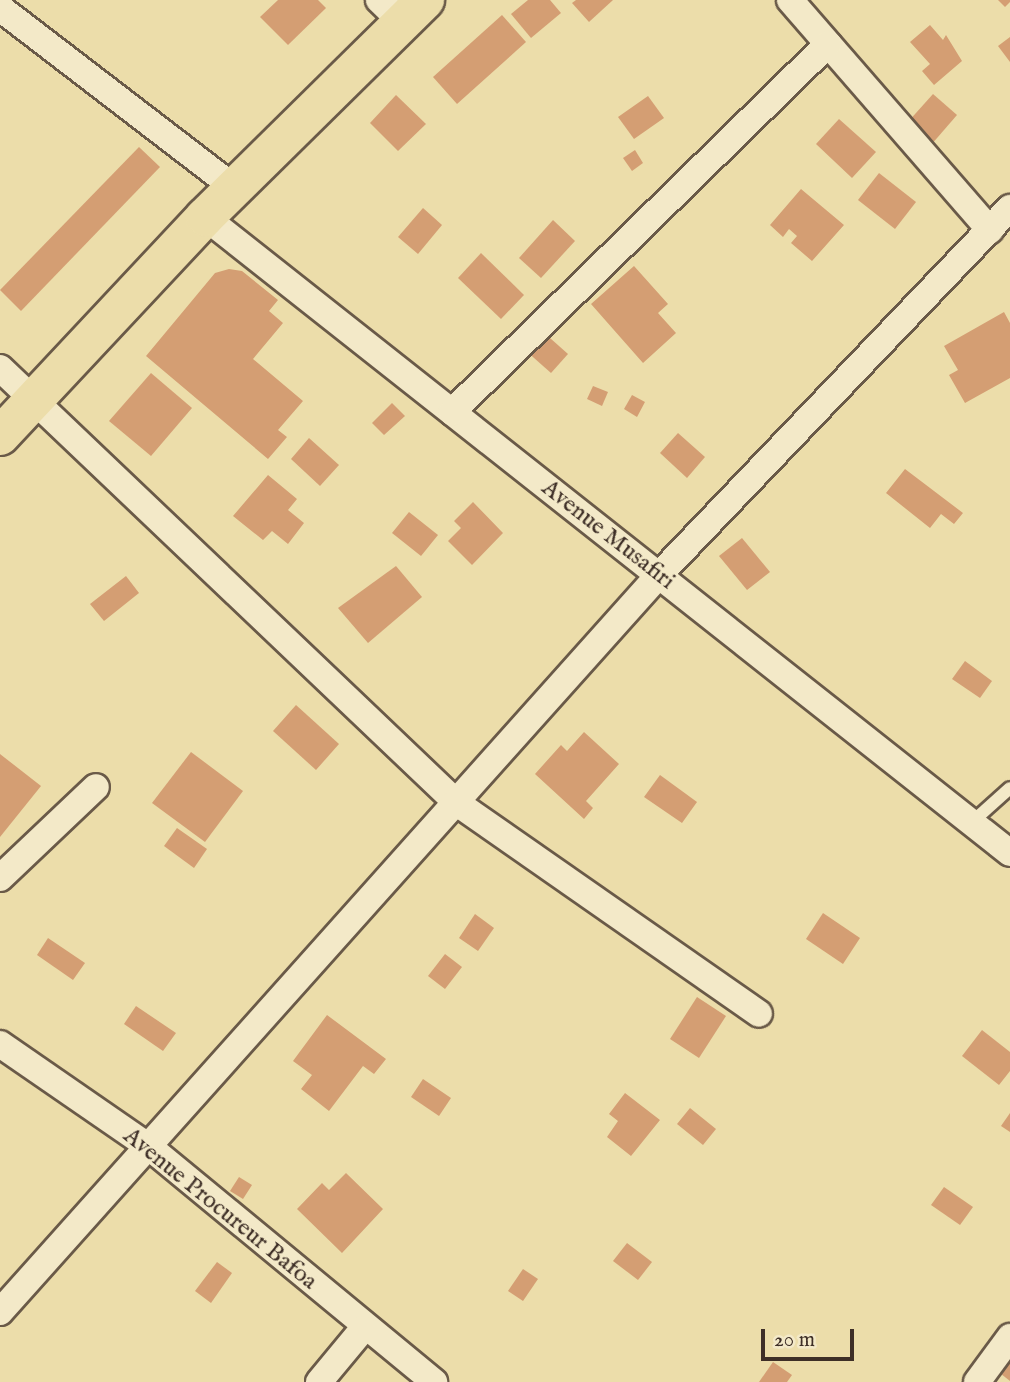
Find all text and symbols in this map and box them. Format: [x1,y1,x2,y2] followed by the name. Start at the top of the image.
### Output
[536,474,680,596] street label: Avenue Musafiri
[117,1122,323,1296] street label: Avenue Procureur Bafoa
[765,1316,858,1360] scale bar
[774,1327,815,1354] text: 20 m

